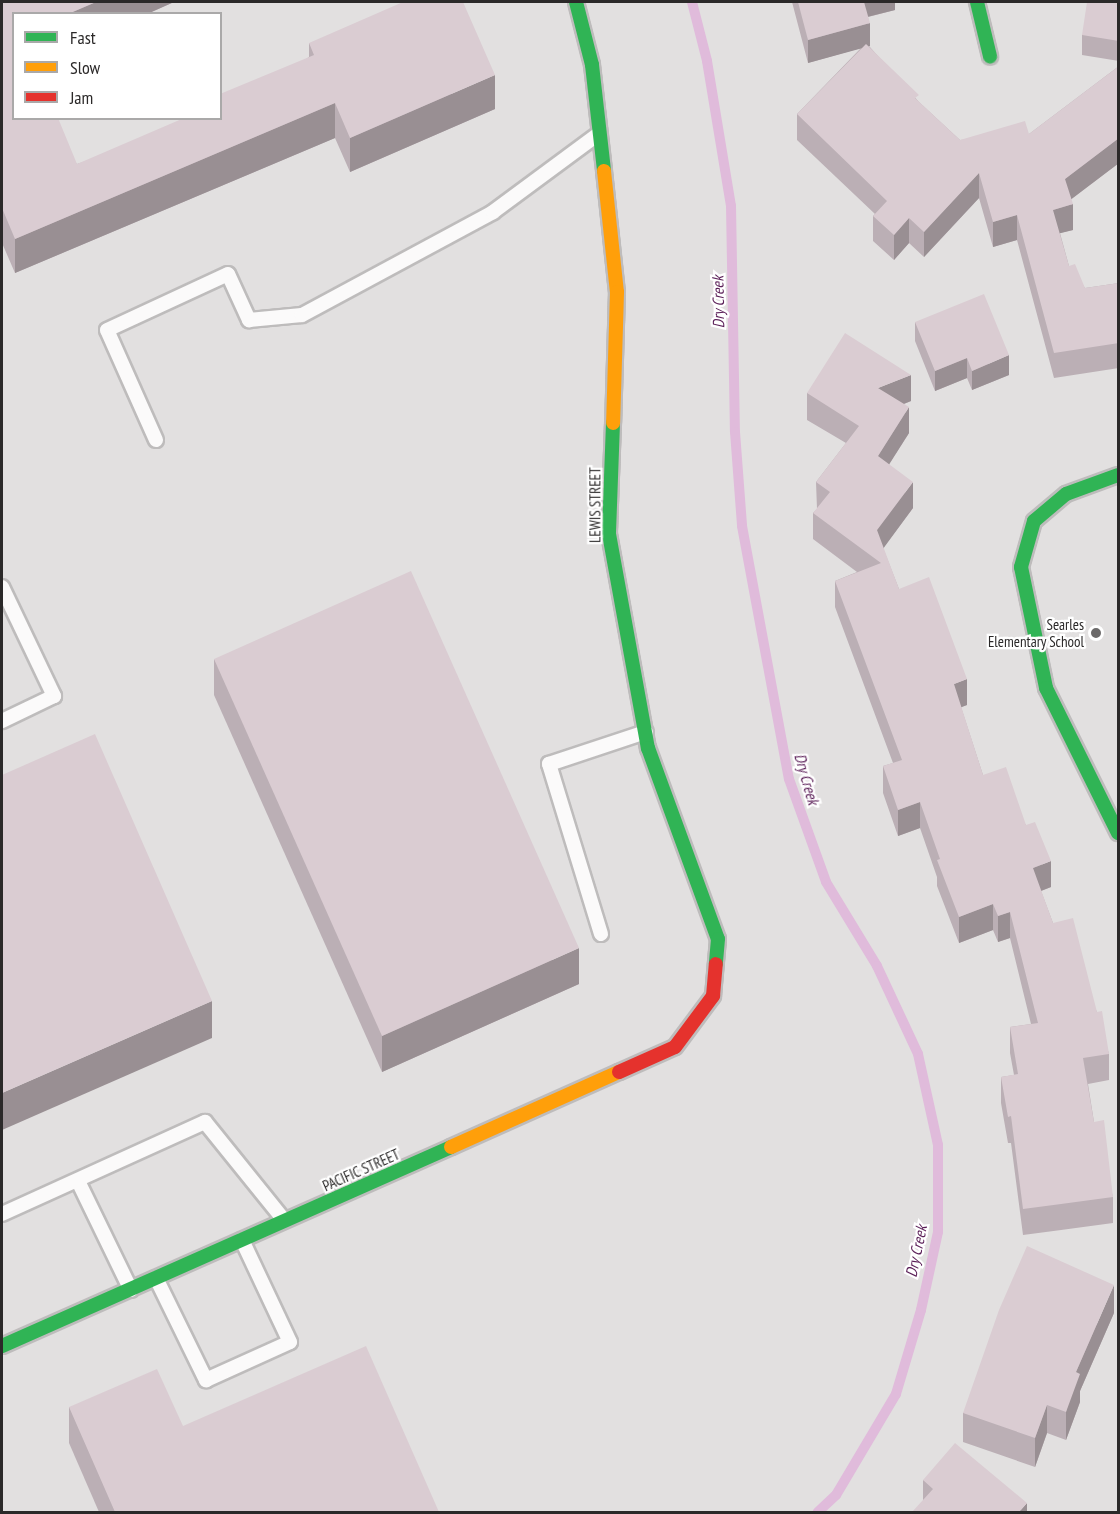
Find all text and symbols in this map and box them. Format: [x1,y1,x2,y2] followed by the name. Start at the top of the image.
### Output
[12,12,222,120] legend
[70,26,96,49] text: Fast
[70,56,100,79] text: Slow
[70,86,93,109] text: Jam
[708,275,728,329] water label: Dry Creek
[586,467,604,543] street label: LEWIS STREET
[987,615,1084,650] place label: Searles Elementary School
[1089,626,1103,640] marker: Searles Elementary School
[790,751,824,807] water label: Dry Creek
[320,1145,402,1195] street label: PACIFIC STREET
[901,1223,931,1279] water label: Dry Creek

